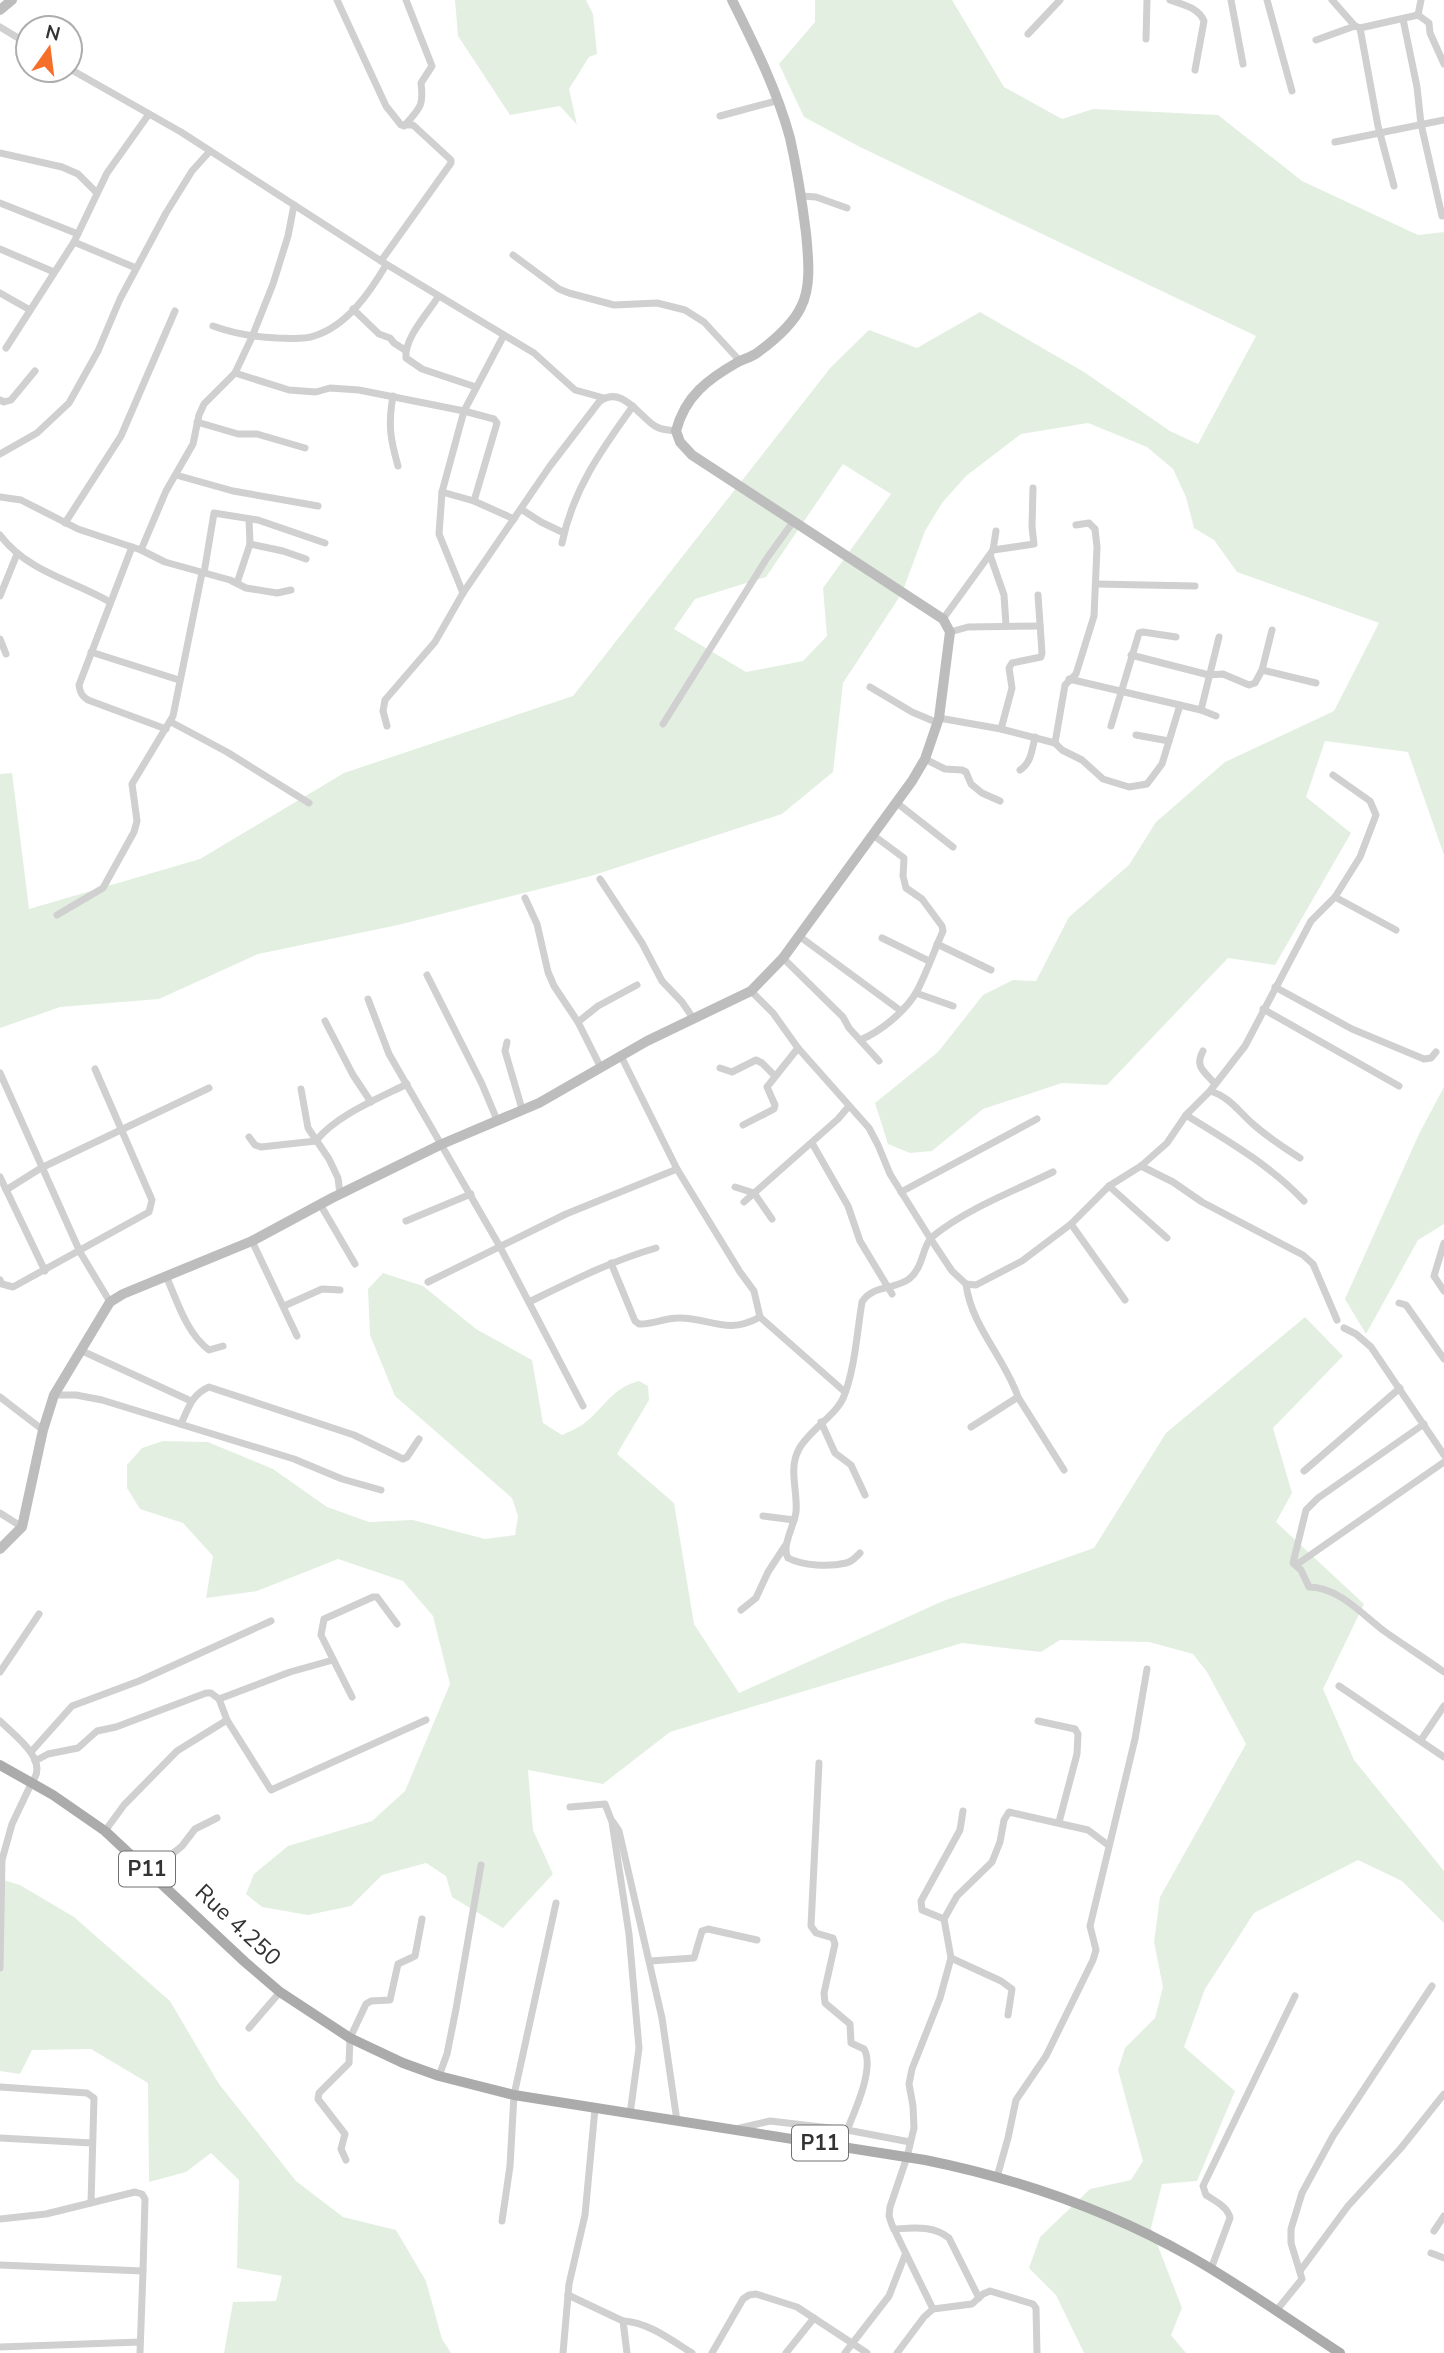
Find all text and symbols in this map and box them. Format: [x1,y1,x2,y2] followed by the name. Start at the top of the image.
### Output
[14,14,84,84] north arrow
[43,19,63,48] text: N
[119,1852,175,1886] road number: P11
[188,1877,288,1973] street label: Rue 4.250
[792,2126,848,2160] road number: P11

